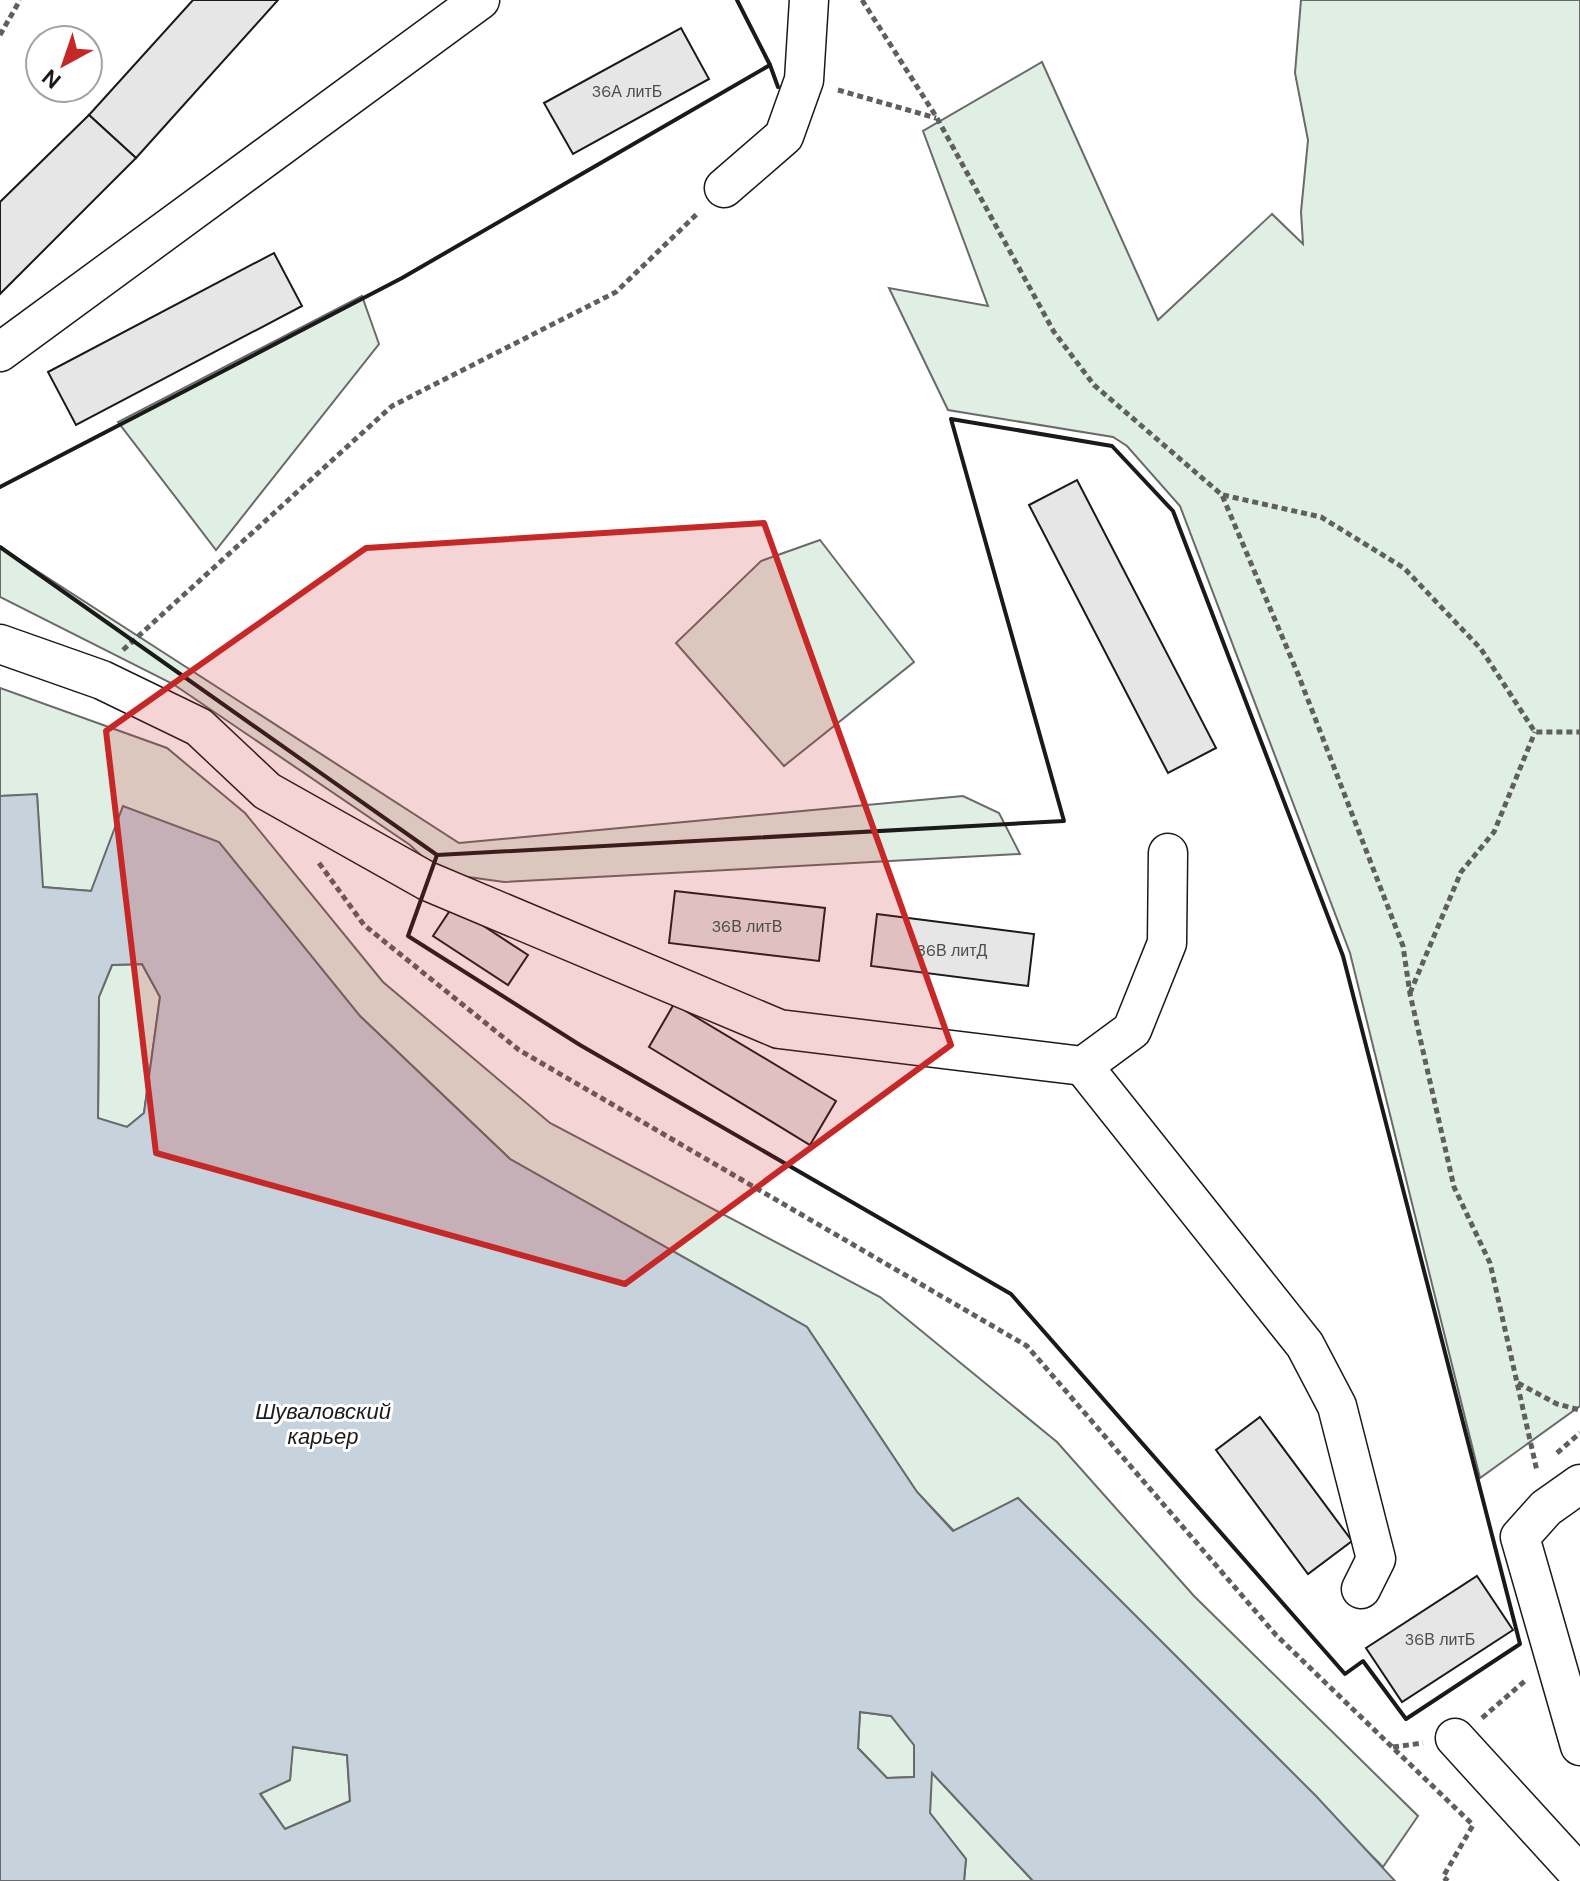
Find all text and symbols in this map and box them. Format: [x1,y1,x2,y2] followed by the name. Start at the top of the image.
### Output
[24,24,104,104] north arrow
[36,63,67,95] text: N
[592,81,662,102] house number: 36А литБ
[712,916,782,937] house number: 36В литВ
[917,940,988,961] house number: 36В литД
[255,1397,391,1451] water label: Шуваловский карьер
[1405,1629,1475,1650] house number: 36В литБ

